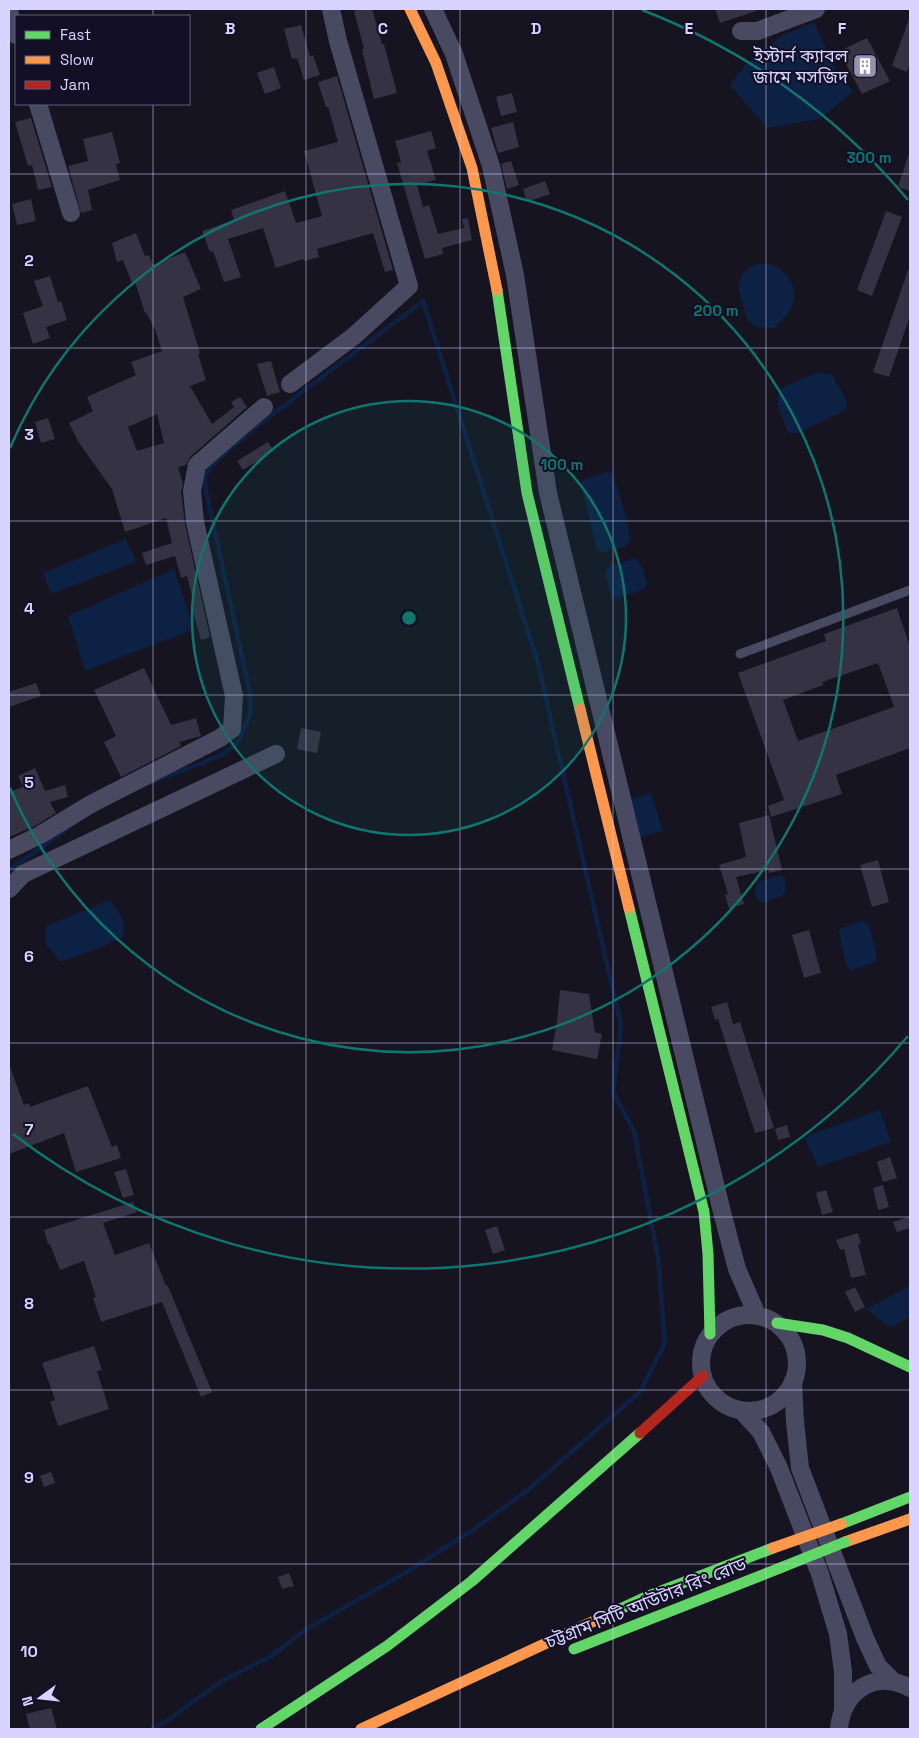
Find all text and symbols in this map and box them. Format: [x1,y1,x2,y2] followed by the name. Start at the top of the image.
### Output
[15,15,190,105] legend
[225,18,235,39] text: B
[378,18,388,39] text: C
[531,18,541,39] text: D
[685,18,694,39] text: E
[838,18,847,39] text: F
[60,25,91,44] text: Fast
[752,44,849,88] place label: ইস্টার্ন ক্যাবল জামে মসজিদ
[60,50,94,69] text: Slow
[852,53,878,79] building icon: ইস্টার্ন ক্যাবল জামে মসজিদ
[60,75,90,94] text: Jam
[846,148,892,167] text: 300 m
[24,250,34,271] text: 2
[694,301,738,320] text: 200 m
[24,424,34,445] text: 3
[541,455,583,474] text: 100 m
[24,598,34,619] text: 4
[400,609,418,627] centre of rings
[24,772,34,793] text: 5
[24,946,34,967] text: 6
[25,1119,34,1140] text: 7
[24,1293,34,1314] text: 8
[24,1467,34,1488] text: 9
[541,1552,750,1654] street label: চট্টগ্রাম সিটি আউটার রিং রোড
[20,1641,38,1662] text: 10
[15,1673,65,1723] north arrow
[18,1694,37,1708] text: N

